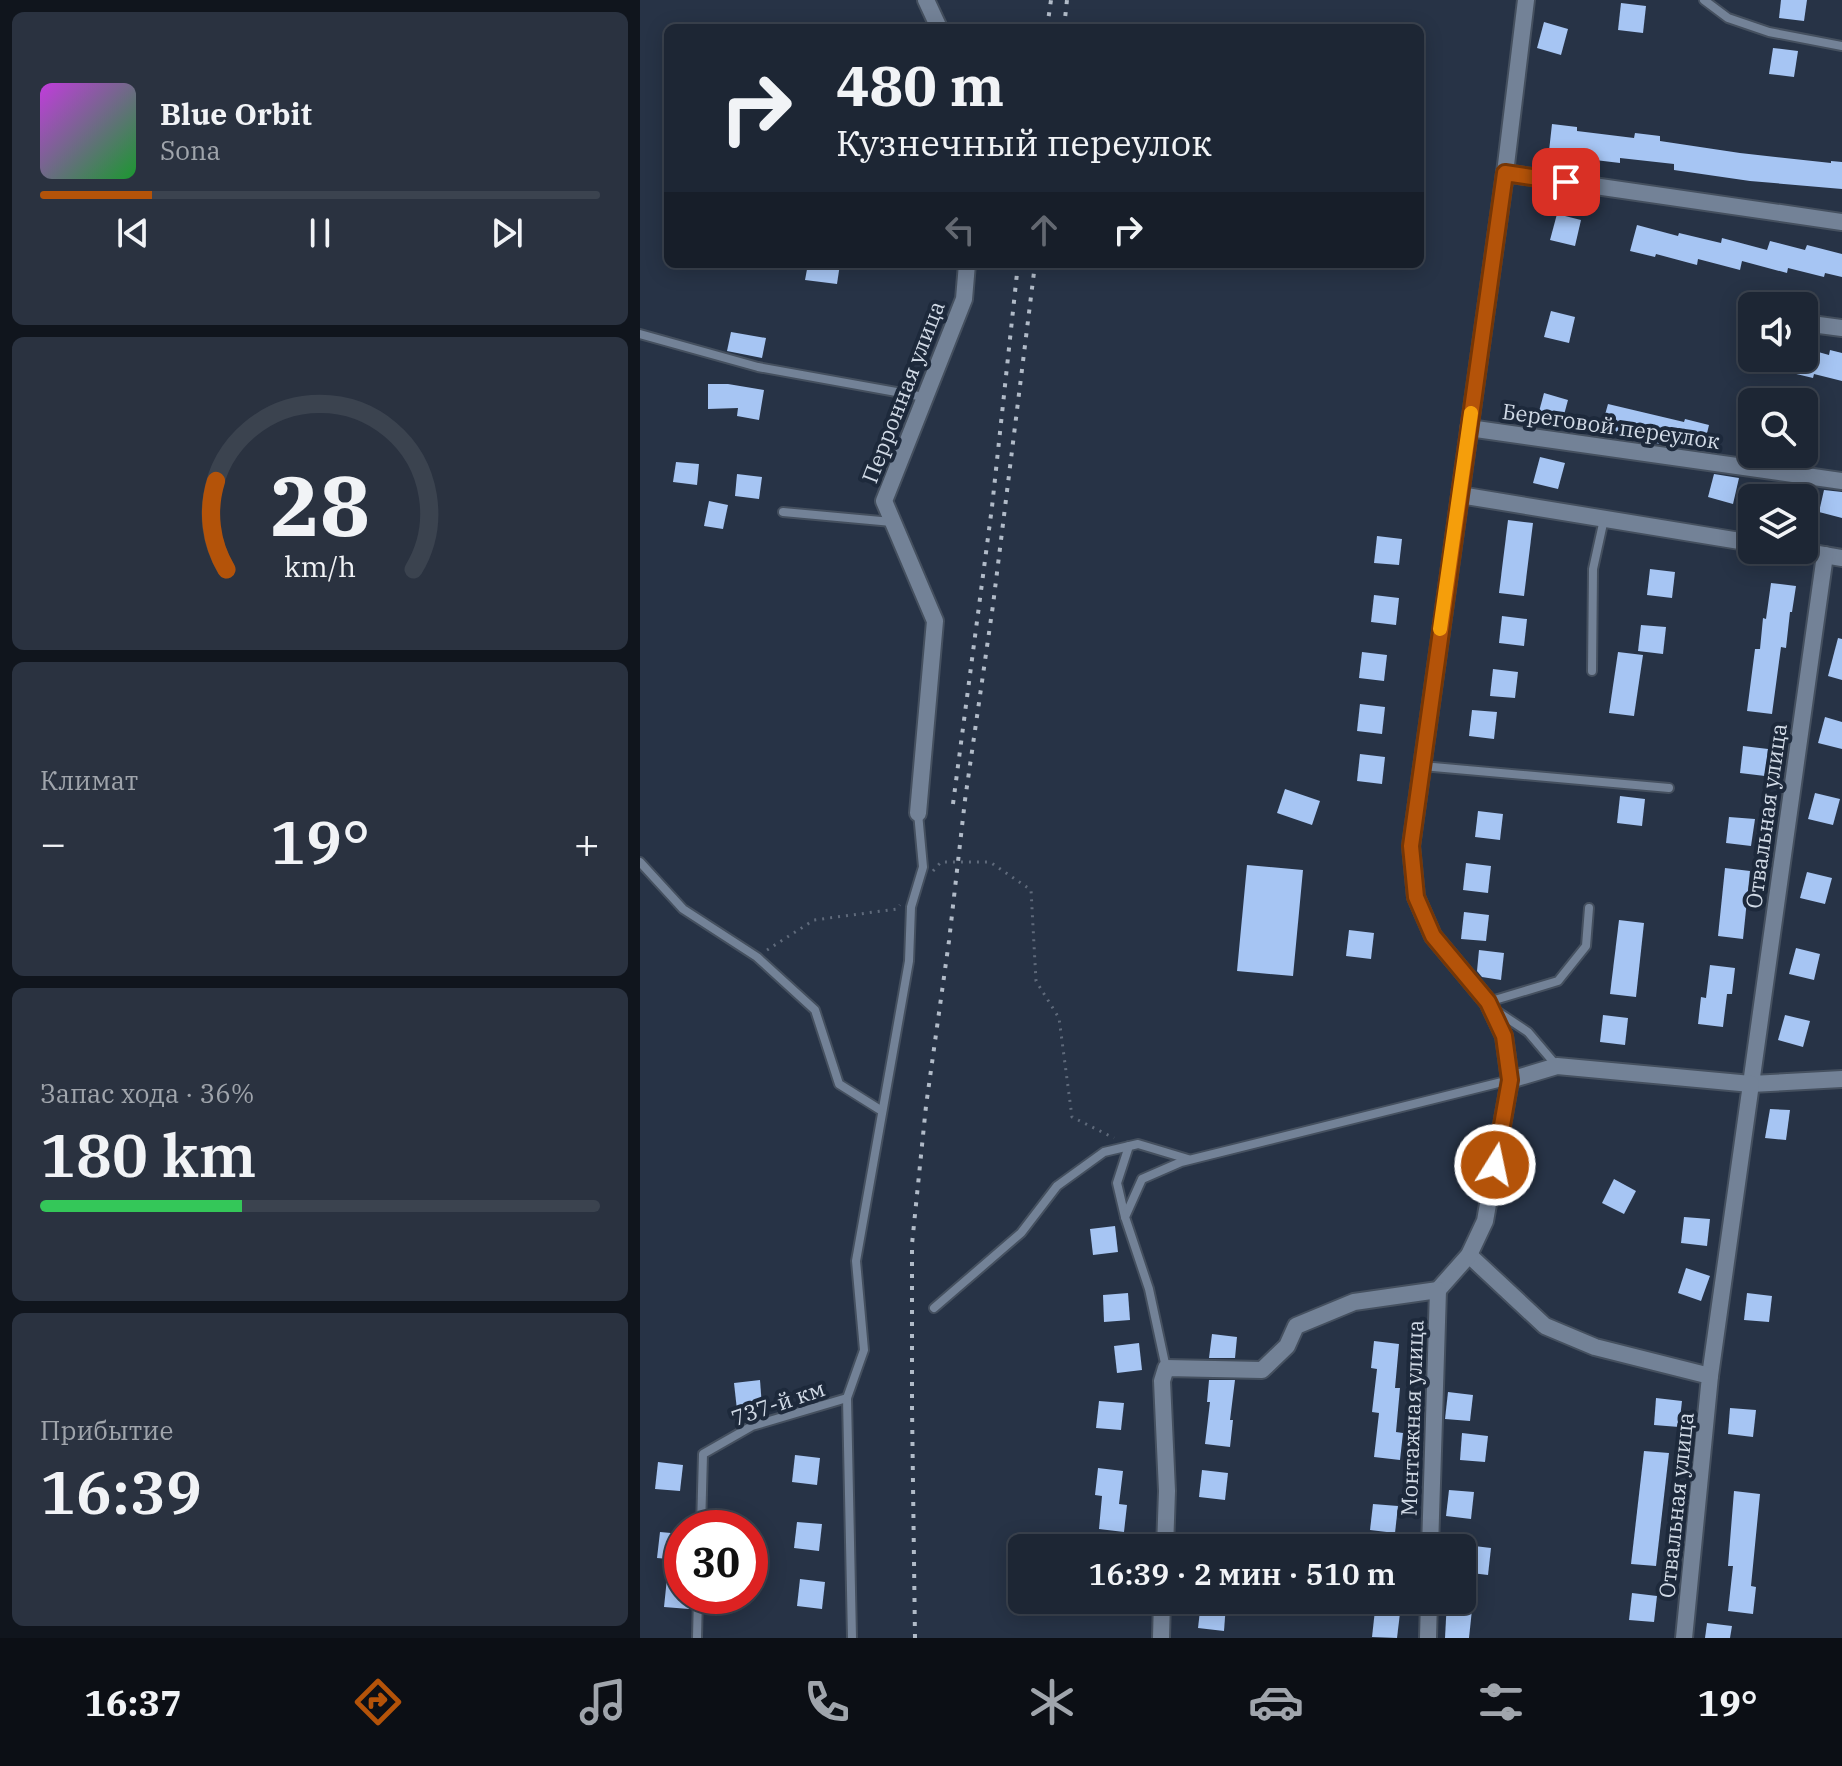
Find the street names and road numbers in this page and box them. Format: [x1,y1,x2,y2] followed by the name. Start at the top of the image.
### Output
[854,297,951,487] street label: Перронная улица
[1500,396,1722,455] street label: Береговой переулок
[1738,721,1793,910] street label: Отвальная улица
[1394,1319,1429,1517] street label: Монтажная улица
[727,1373,829,1432] street label: 737-й км
[1651,1411,1700,1599] street label: Отвальная улица

